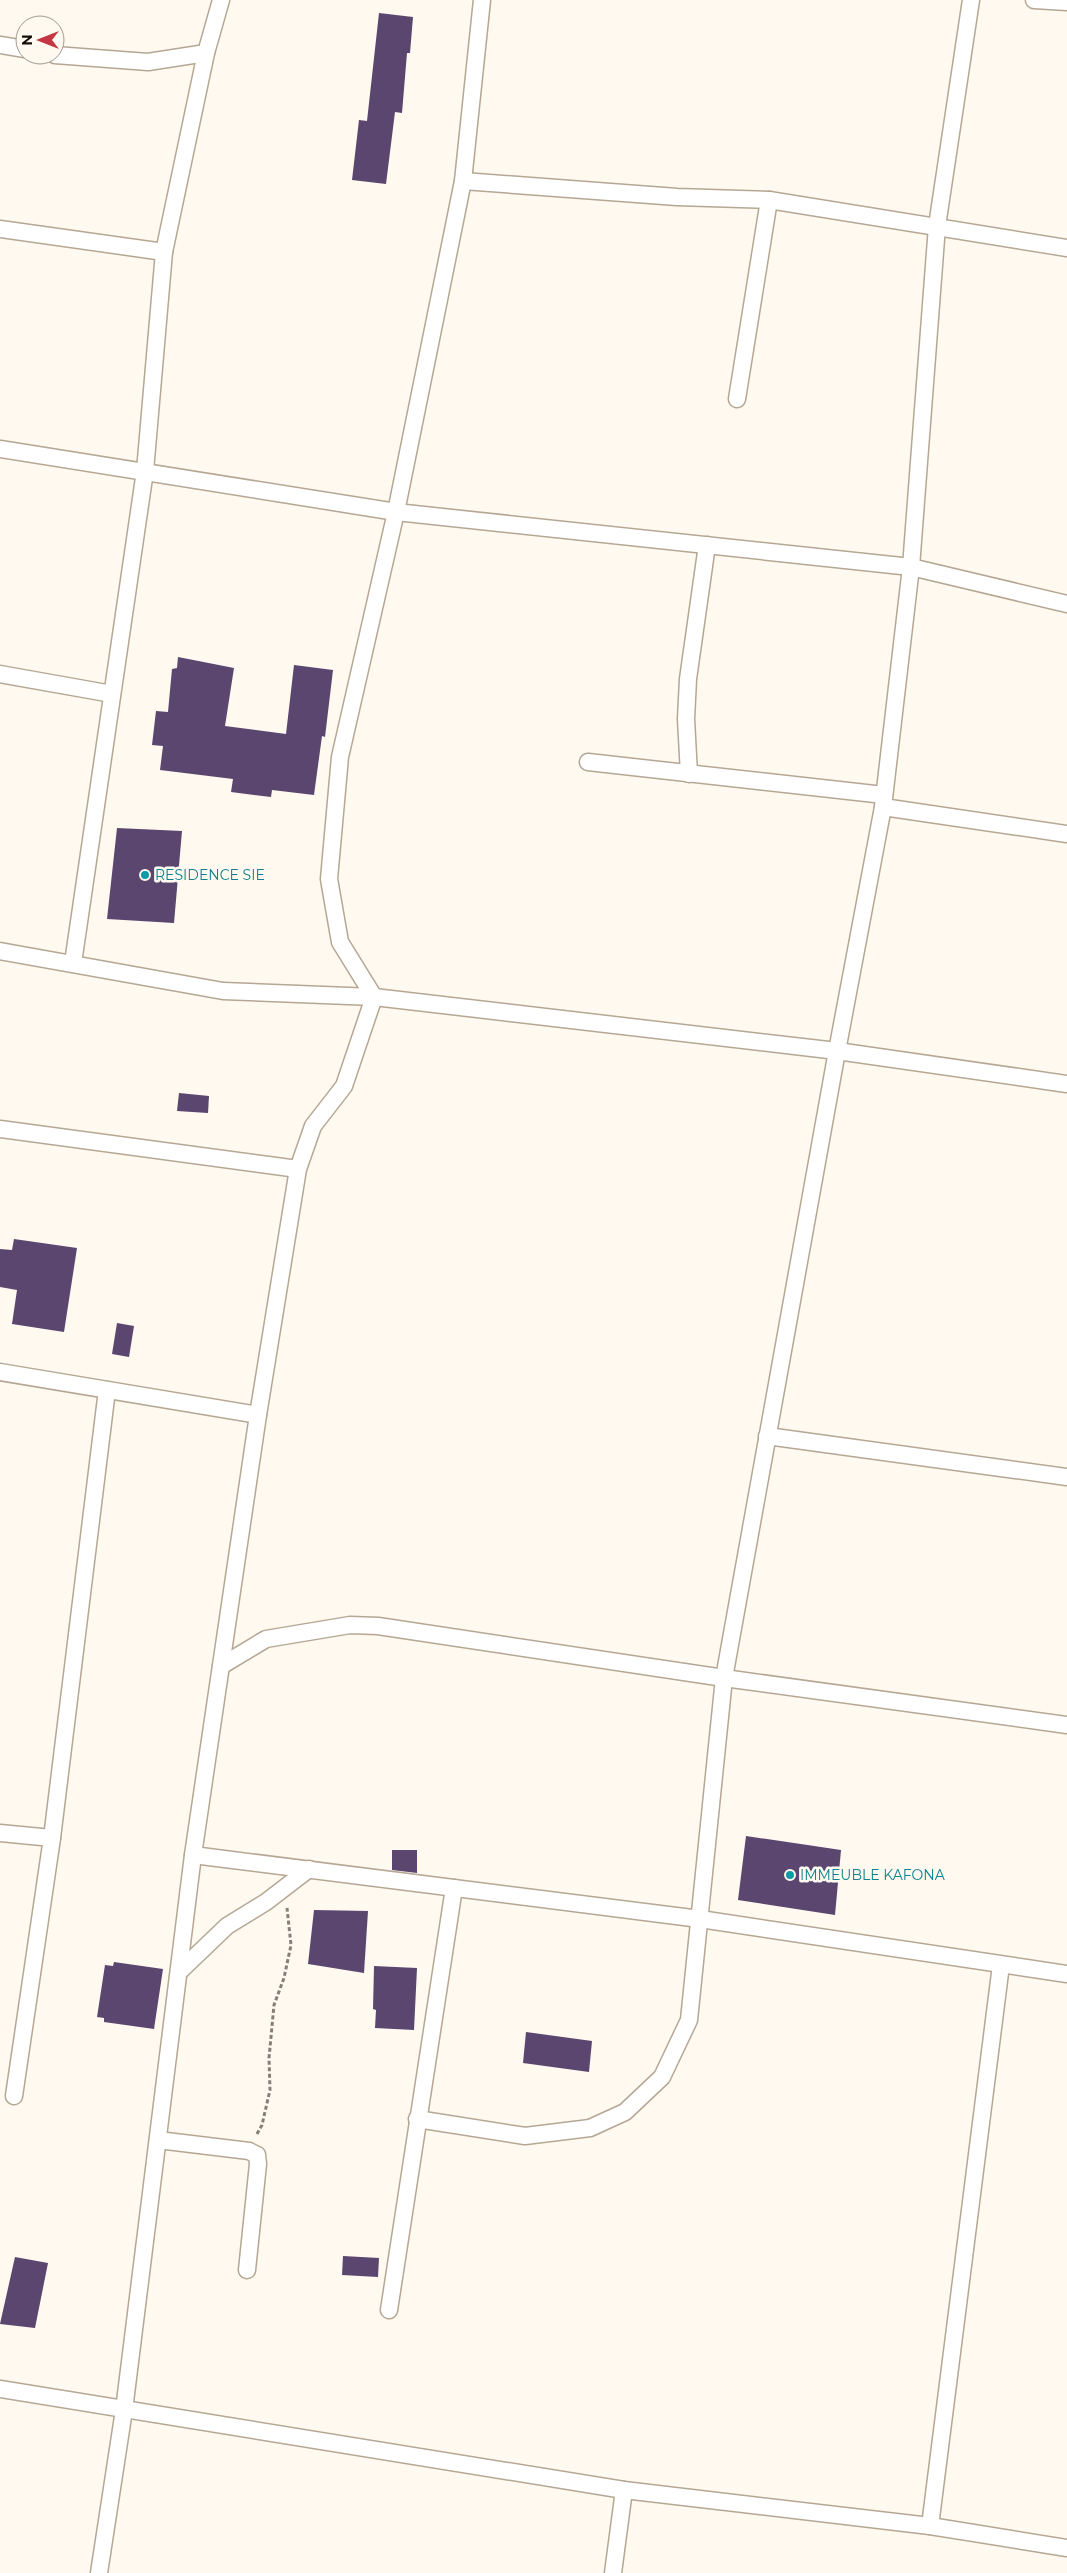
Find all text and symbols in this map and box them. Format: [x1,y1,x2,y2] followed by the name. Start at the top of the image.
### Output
[15,15,65,65] north arrow
[18,34,36,46] text: N
[155,866,265,884] place label: RESIDENCE SIE
[139,869,151,881] marker: RESIDENCE SIE
[800,1866,946,1884] place label: IMMEUBLE KAFONA
[784,1869,796,1881] marker: IMMEUBLE KAFONA

